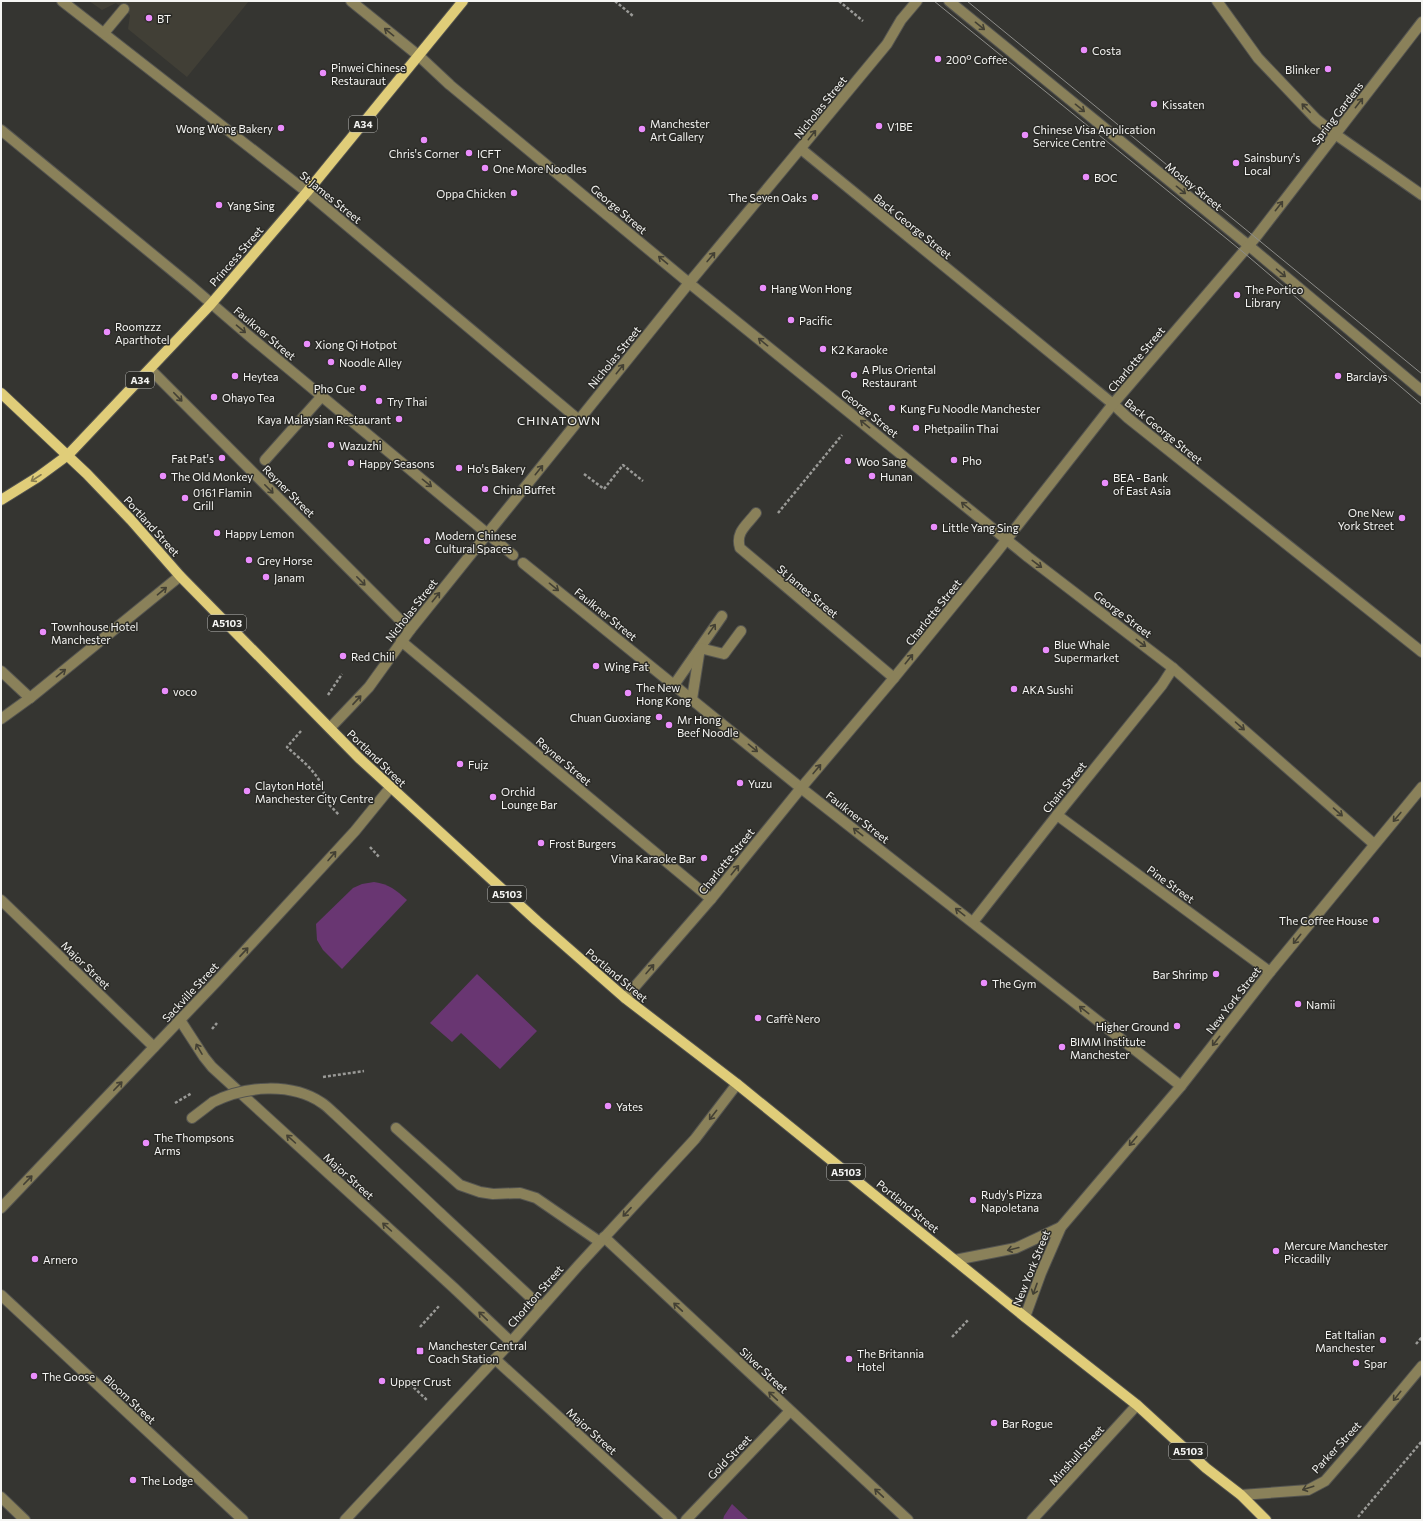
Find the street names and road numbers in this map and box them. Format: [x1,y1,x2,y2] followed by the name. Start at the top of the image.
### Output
[791,73,849,141] street label: Nicholas Street
[1308,79,1366,147] street label: Spring Gardens
[349,116,377,132] road number: A34
[1163,159,1225,213] street label: Mosley Street
[297,168,365,227] street label: St James Street
[588,182,650,237] street label: George Street
[872,191,955,262] street label: Back George Street
[207,223,266,289] street label: Princess Street
[232,303,299,363] street label: Faulkner Street
[585,323,643,391] street label: Nicholas Street
[1105,323,1167,394] street label: Charlotte Street
[126,372,154,388] road number: A34
[839,386,902,440] street label: George Street
[1123,396,1206,467] street label: Back George Street
[260,462,318,520] street label: Reyner Street
[122,493,183,559] street label: Portland Street
[774,562,841,621] street label: St James Street
[382,576,440,644] street label: Nicholas Street
[902,576,964,648] street label: Charlotte Street
[572,585,640,643] street label: Faulkner Street
[1091,588,1155,640] street label: George Street
[208,615,246,631] road number: A5103
[345,727,409,790] street label: Portland Street
[534,734,595,788] street label: Reyner Street
[1039,758,1089,815] street label: Chain Street
[824,788,893,846] street label: Faulkner Street
[695,825,757,897] street label: Charlotte Street
[1145,863,1197,906] street label: Pine Street
[488,886,526,902] road number: A5103
[59,938,114,992] street label: Major Street
[583,945,651,1005] street label: Portland Street
[159,959,221,1024] street label: Sackville Street
[1203,964,1263,1036] street label: New York Street
[321,1150,377,1202] street label: Major Street
[827,1164,865,1180] road number: A5103
[874,1177,942,1235] street label: Portland Street
[1010,1227,1052,1308] street label: New York Street
[504,1262,566,1330] street label: Chorlton Street
[737,1344,791,1396] street label: Silver Street
[101,1372,159,1427] street label: Bloom Street
[564,1405,620,1457] street label: Major Street
[1309,1418,1364,1476] street label: Parker Street
[1046,1422,1107,1488] street label: Minshull Street
[705,1432,754,1482] street label: Gold Street
[1169,1443,1207,1459] road number: A5103

